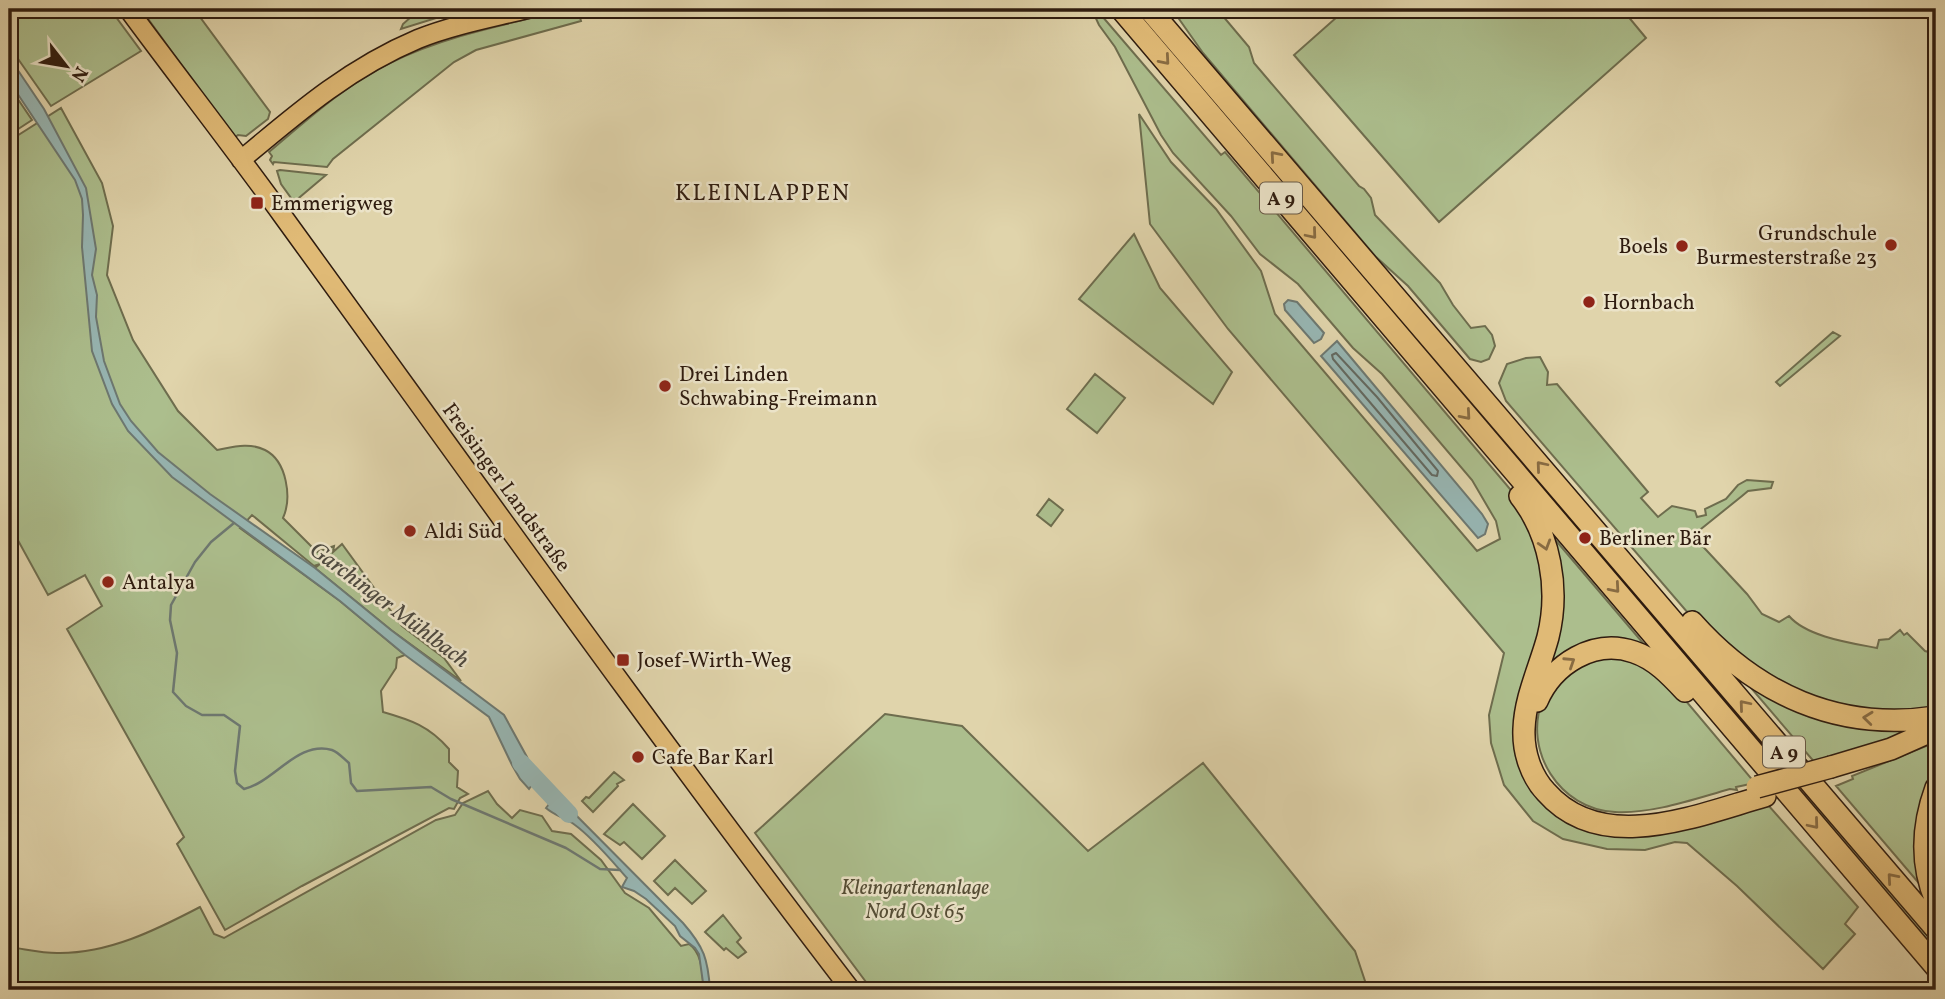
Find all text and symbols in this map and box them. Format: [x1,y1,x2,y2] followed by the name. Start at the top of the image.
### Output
[32,32,102,102] north arrow
[1157,52,1169,65] one-way arrow
[64,61,94,87] text: N
[1271,152,1283,165] one-way arrow
[675,178,851,210] district label: KLEINLAPPEN
[1260,182,1302,214] road number: A 9
[271,190,393,219] place label: Emmerigweg
[249,195,265,211] marker: Emmerigweg
[1696,220,1877,273] place label: Grundschule Burmesterstraße 23
[1304,226,1316,239] one-way arrow
[1619,233,1668,262] place label: Boels
[1883,237,1899,253] marker: Grundschule Burmesterstraße 23
[1674,238,1690,254] marker: Boels
[1603,289,1695,318] place label: Hornbach
[1581,294,1597,310] marker: Hornbach
[679,361,877,414] place label: Drei Linden Schwabing-Freimann
[657,378,673,394] marker: Drei Linden Schwabing-Freimann
[435,397,577,578] street label: Freisinger Landstraße
[1458,407,1470,420] one-way arrow
[1537,462,1549,475] one-way arrow
[424,518,503,547] place label: Aldi Süd
[402,523,418,539] marker: Aldi Süd
[1599,525,1711,554] place label: Berliner Bär
[1577,530,1593,546] marker: Berliner Bär
[302,535,475,676] water label: Garchinger Mühlbach
[1537,538,1551,551] one-way arrow
[122,569,195,598] place label: Antalya
[100,574,116,590] marker: Antalya
[1607,580,1619,593] one-way arrow
[637,647,791,676] place label: Josef-Wirth-Weg
[615,652,631,668] marker: Josef-Wirth-Weg
[1562,657,1575,670] one-way arrow
[1740,700,1752,713] one-way arrow
[1863,710,1874,725] one-way arrow
[1763,736,1805,768] road number: A 9
[652,744,774,773] place label: Cafe Bar Karl
[630,749,646,765] marker: Cafe Bar Karl
[1806,816,1818,829] one-way arrow
[1888,873,1900,886] one-way arrow
[841,874,989,927] park label: Kleingartenanlage Nord Ost 65

